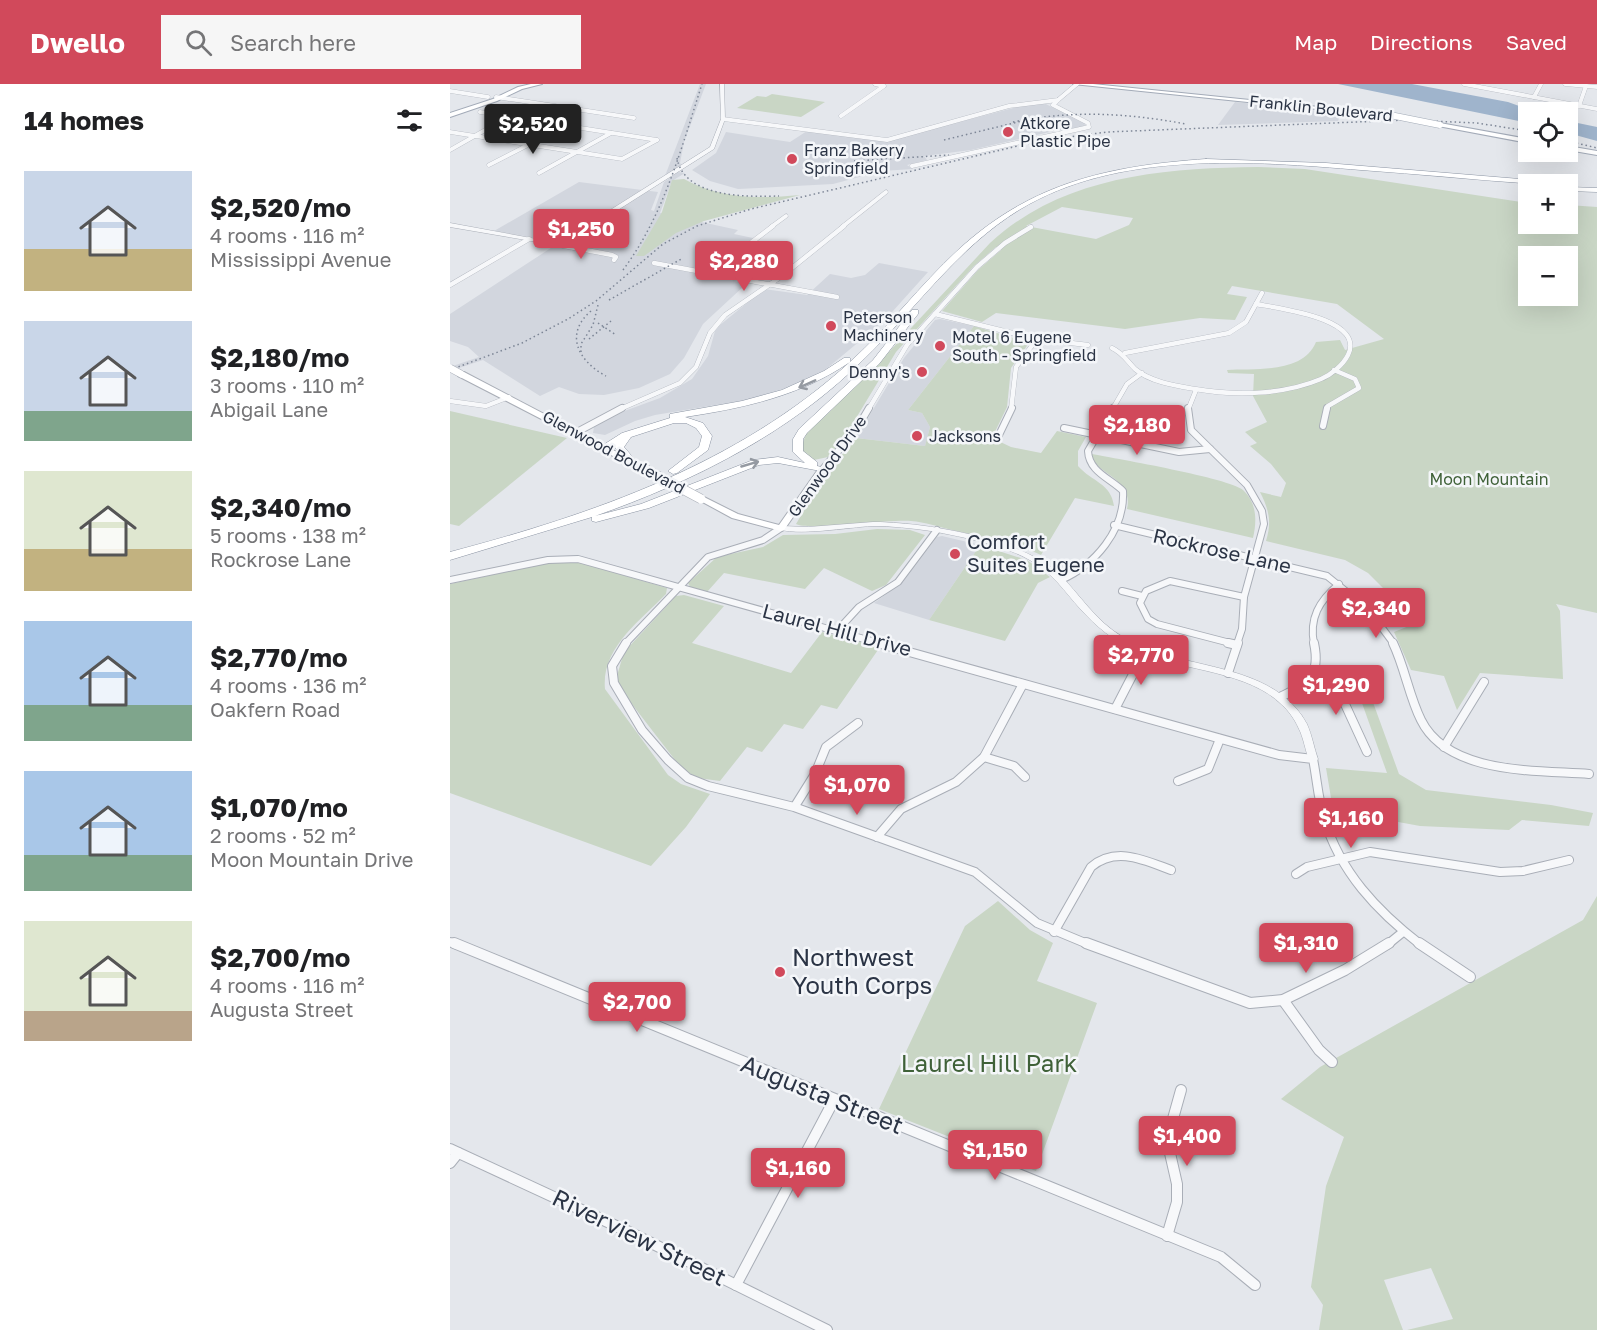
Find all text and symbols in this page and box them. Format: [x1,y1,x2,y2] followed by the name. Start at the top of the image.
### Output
[161,15,581,69] search box
[30,26,125,59] text: Dwello
[182,26,215,59] icon: search
[230,29,356,56] text: Search here
[1294,29,1337,55] text: Map
[1370,29,1473,55] text: Directions
[1506,29,1567,55] text: Saved
[1248,91,1394,125] street label: Franklin Boulevard
[1518,102,1578,306] map controls
[1518,102,1578,162] button: locate
[393,104,426,137] icon: filters
[484,104,582,155] pin: $2,520
[24,105,144,136] text: 14 homes
[498,111,568,135] text: $2,520
[1020,113,1110,151] place label: Atkore Plastic Pipe
[1001,125,1015,139] marker: Atkore Plastic Pipe
[804,140,904,178] place label: Franz Bakery Springfield
[785,152,799,166] marker: Franz Bakery Springfield
[1518,174,1578,234] button: +
[210,192,351,223] text: $2,520/mo
[72,195,144,267] icon: home
[532,209,630,260] pin: $1,250
[547,216,615,240] text: $1,250
[210,223,365,247] text: 4 rooms · 116 m²
[695,241,793,292] pin: $2,280
[1518,246,1578,306] button: −
[210,247,391,271] text: Mississippi Avenue
[709,248,779,272] text: $2,280
[843,307,923,345] place label: Peterson Machinery
[824,319,838,333] marker: Peterson Machinery
[952,327,1096,365] place label: Motel 6 Eugene South - Springfield
[933,339,947,353] marker: Motel 6 Eugene South - Springfield
[210,342,349,373] text: $2,180/mo
[72,345,144,417] icon: home
[849,362,910,382] place label: Denny's
[915,365,929,379] marker: Denny's
[210,373,364,397] text: 3 rooms · 110 m²
[798,379,816,390] one-way arrow
[210,397,328,421] text: Abigail Lane
[1088,405,1186,456] pin: $2,180
[539,406,689,498] street label: Glenwood Boulevard
[783,411,871,521] street label: Glenwood Drive
[1103,412,1171,436] text: $2,180
[929,426,1001,446] place label: Jacksons
[910,429,924,443] marker: Jacksons
[740,458,759,470] one-way arrow
[1429,469,1549,489] park label: Moon Mountain
[210,492,351,523] text: $2,340/mo
[72,495,144,567] icon: home
[1151,522,1294,578] street label: Rockrose Lane
[210,523,366,547] text: 5 rooms · 138 m²
[967,529,1105,576] place label: Comfort Suites Eugene
[210,547,351,571] text: Rockrose Lane
[948,547,962,561] marker: Comfort Suites Eugene
[1327,588,1425,639] pin: $2,340
[1341,595,1411,619] text: $2,340
[760,598,915,660] street label: Laurel Hill Drive
[1092,635,1190,686] pin: $2,770
[210,642,348,673] text: $2,770/mo
[1108,642,1174,666] text: $2,770
[72,645,144,717] icon: home
[1287,665,1385,716] pin: $1,290
[1302,672,1370,696] text: $1,290
[210,673,367,697] text: 4 rooms · 136 m²
[210,697,340,721] text: Oakfern Road
[808,765,906,816] pin: $1,070
[824,772,891,796] text: $1,070
[210,792,348,823] text: $1,070/mo
[72,795,144,867] icon: home
[1302,798,1400,849] pin: $1,160
[1318,805,1384,829] text: $1,160
[210,823,356,847] text: 2 rooms · 52 m²
[210,847,413,871] text: Moon Mountain Drive
[1257,923,1355,974] pin: $1,310
[1273,930,1339,954] text: $1,310
[210,942,350,973] text: $2,700/mo
[792,942,932,999] place label: Northwest Youth Corps
[72,945,144,1017] icon: home
[773,965,787,979] marker: Northwest Youth Corps
[210,973,365,997] text: 4 rooms · 116 m²
[588,982,686,1033] pin: $2,700
[603,989,671,1013] text: $2,700
[210,997,354,1021] text: Augusta Street
[737,1048,908,1139] street label: Augusta Street
[901,1048,1077,1077] park label: Laurel Hill Park
[1138,1116,1236,1167] pin: $1,400
[1153,1123,1221,1147] text: $1,400
[946,1130,1044,1181] pin: $1,150
[962,1137,1028,1161] text: $1,150
[749,1148,847,1199] pin: $1,160
[765,1155,831,1179] text: $1,160
[548,1182,731,1291] street label: Riverview Street

